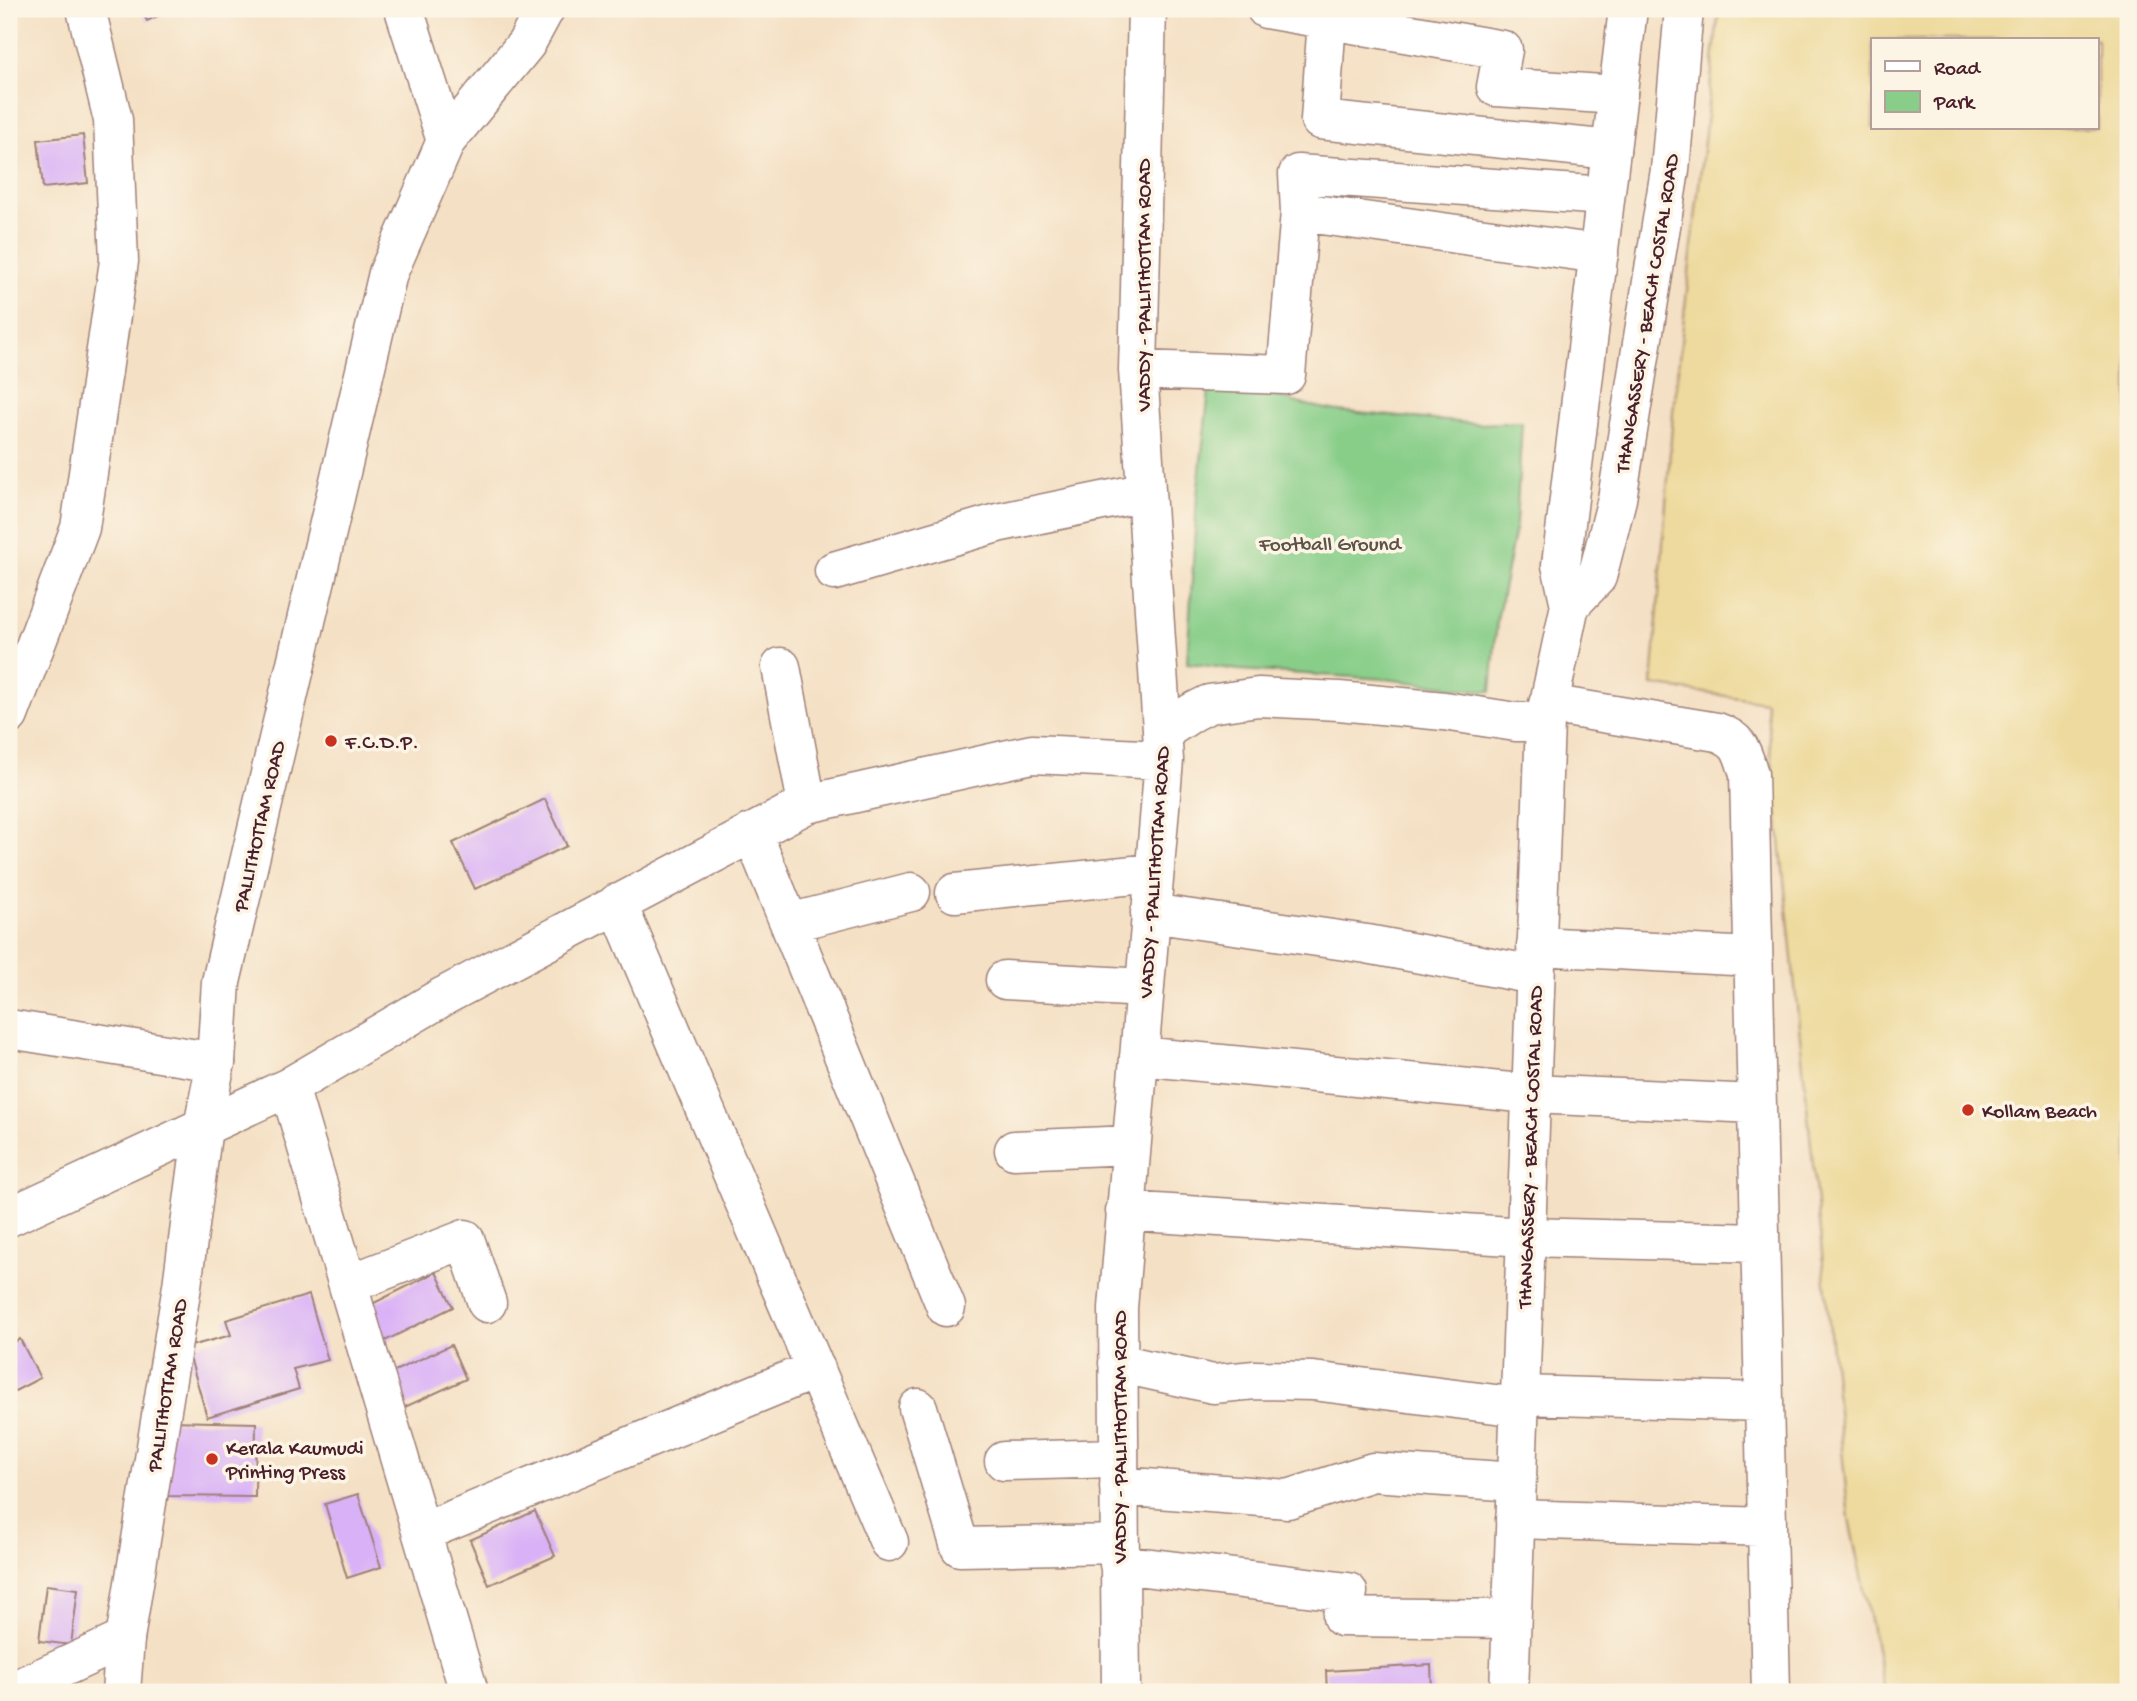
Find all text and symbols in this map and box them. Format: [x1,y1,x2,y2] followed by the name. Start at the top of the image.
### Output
[1871,38,2098,130] legend
[1934,58,1982,83] text: Road
[1933,92,1977,117] text: Park
[1612,152,1687,476] street label: THANGASSERY - BEACH COSTAL ROAD
[1134,158,1159,412] street label: VADDY - PALLITHOTTAM ROAD
[1258,534,1403,559] park label: Football Ground
[344,732,419,757] place label: F.C.D.P.
[323,733,339,749] marker: F.C.D.P.
[229,738,293,916] street label: PALLITHOTTAM ROAD
[1135,745,1178,1000] street label: VADDY - PALLITHOTTAM ROAD
[1514,985,1551,1310] street label: THANGASSERY - BEACH COSTAL ROAD
[1982,1101,2097,1126] place label: Kollam Beach
[1960,1102,1976,1118] marker: Kollam Beach
[143,1297,196,1475] street label: PALLITHOTTAM ROAD
[1110,1310,1135,1564] street label: VADDY - PALLITHOTTAM ROAD
[225,1438,363,1487] place label: Kerala Kaumudi Printing Press
[204,1451,220,1467] marker: Kerala Kaumudi Printing Press

